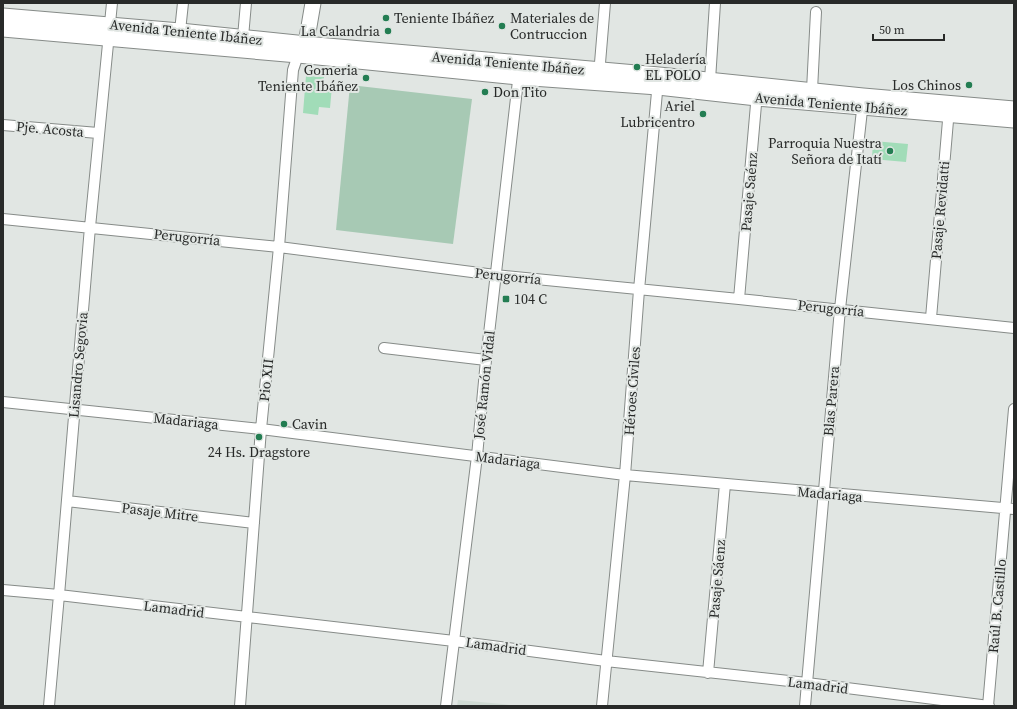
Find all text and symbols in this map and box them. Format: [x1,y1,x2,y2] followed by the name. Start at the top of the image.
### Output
[394,8,495,28] place label: Teniente Ibáñez
[510,8,594,44] place label: Materiales de Contruccion
[381,13,391,23] marker: Teniente Ibáñez
[109,14,264,50] street label: Avenida Teniente Ibáñez
[873,16,944,42] scale bar
[301,21,381,41] place label: La Calandria
[497,21,507,31] marker: Materiales de Contruccion
[879,22,905,38] text: 50 m
[383,26,393,36] marker: La Calandria
[431,46,586,80] street label: Avenida Teniente Ibáñez
[645,49,707,85] place label: Heladería EL POLO
[258,60,359,96] place label: Gomeria Teniente Ibáñez
[632,62,642,72] marker: Heladería EL POLO
[361,73,371,83] marker: Gomeria Teniente Ibáñez
[892,75,961,95] place label: Los Chinos
[964,80,974,90] marker: Los Chinos
[493,82,547,102] place label: Don Tito
[480,87,490,97] marker: Don Tito
[754,87,909,121] street label: Avenida Teniente Ibáñez
[620,96,695,132] place label: Ariel Lubricentro
[698,109,708,119] marker: Ariel Lubricentro
[15,116,85,142] street label: Pje. Acosta
[768,133,883,169] place label: Parroquia Nuestra Señora de Itatí
[885,146,895,156] marker: Parroquia Nuestra Señora de Itatí
[736,151,762,232] street label: Pasaje Saénz
[926,160,954,260] street label: Pasaje Revidatti
[153,224,222,251] street label: Perugorría
[474,263,543,290] street label: Perugorría
[514,289,547,309] place label: 104 C
[501,294,511,304] marker: 104 C
[797,295,866,322] street label: Perugorría
[63,310,93,419] street label: Lisandro Segovia
[468,330,500,441] street label: José Ramón Vidal
[619,346,645,436] street label: Héroes Civiles
[254,358,278,402] street label: Pio XII
[818,364,844,437] street label: Blas Parera
[152,408,220,434] street label: Madariaga
[292,414,328,434] place label: Cavin
[279,419,289,429] marker: Cavin
[254,432,264,442] marker: 24 Hs. Dragstore
[208,442,310,462] place label: 24 Hs. Dragstore
[474,446,543,474] street label: Madariaga
[796,481,864,507] street label: Madariaga
[120,497,200,527] street label: Pasaje Mitre
[704,538,730,619] street label: Pasaje Sáenz
[983,558,1011,654] street label: Raúl B. Castillo
[142,595,206,623] street label: Lamadrid
[464,632,528,660] street label: Lamadrid
[786,671,850,699] street label: Lamadrid

